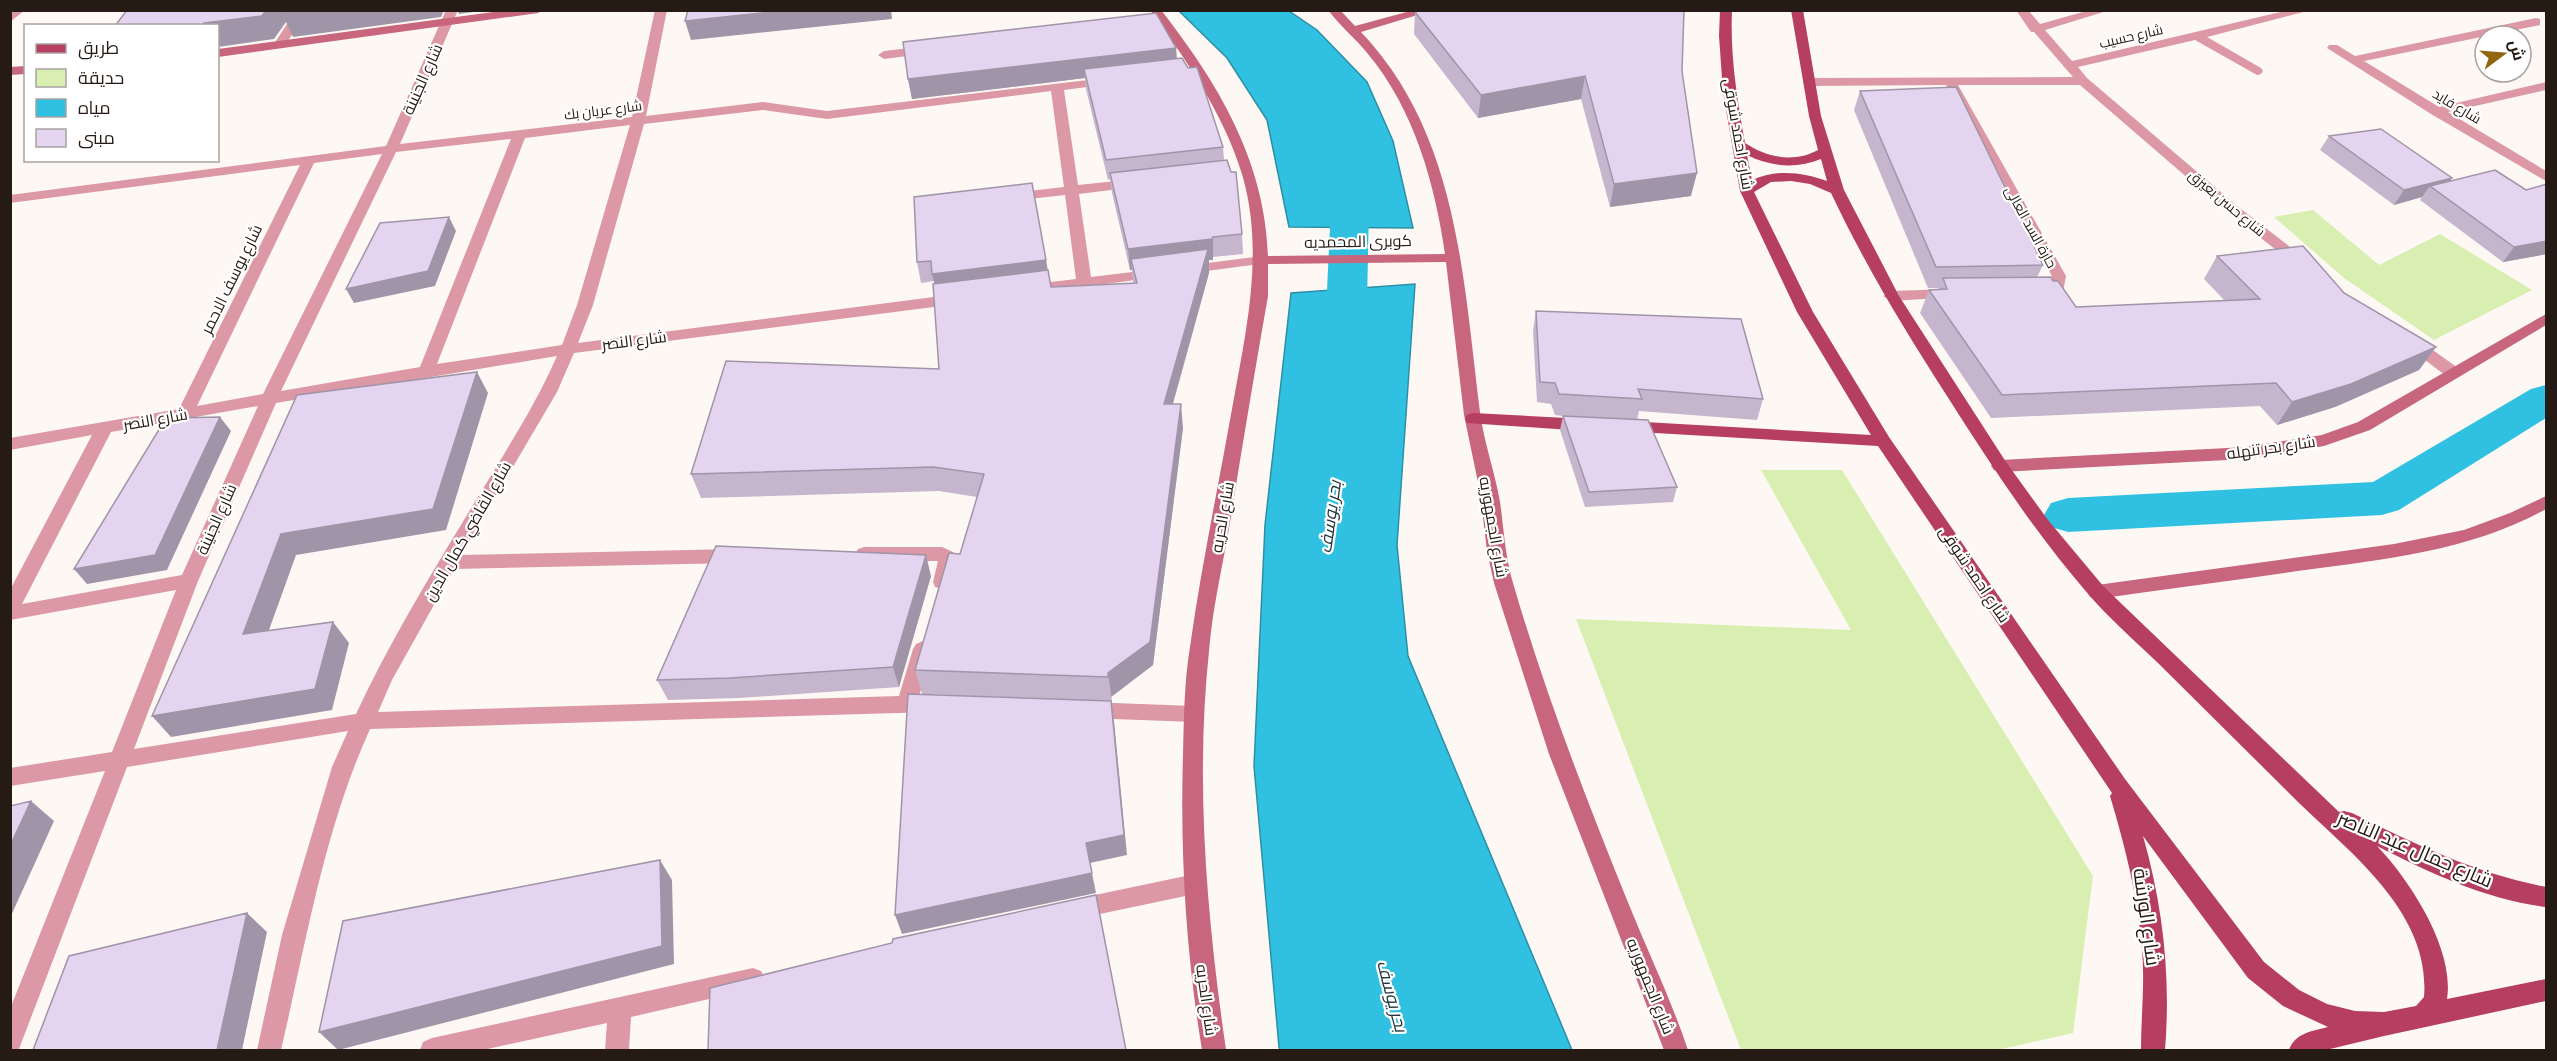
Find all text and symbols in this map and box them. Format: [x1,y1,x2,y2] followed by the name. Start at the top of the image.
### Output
[2097,21,2165,52] street label: شارع حسيب
[24,24,219,162] legend
[2473,24,2533,84] north arrow
[78,38,119,60] text: طريق
[2505,38,2528,62] text: ش
[399,41,448,118] street label: شارع الجنينة
[78,68,124,88] text: حديقة
[1717,77,1757,192] street label: شارع احمد شوقى
[2429,85,2484,128] street label: شارع فايد
[563,97,643,124] street label: شارع عريان بك
[78,98,111,118] text: مياه
[78,128,115,149] text: مبنى
[2185,166,2268,240] street label: شارع حسن بعيزق
[2002,183,2060,271] street label: حارة السد العالى
[197,222,268,339] street label: شارع يوسف الاحمر
[1304,232,1412,253] street label: كوبرى المحمديه
[600,328,668,356] street label: شارع النصر
[120,405,189,437] street label: شارع النصر
[2226,433,2317,465] street label: شارع بحر تنهله
[421,459,518,606] street label: شارع القاضي كمال الدين
[1473,475,1511,579] street label: شارع الجمهوريه
[1315,478,1345,555] water label: بحر يوسف
[1208,480,1240,555] street label: شارع الحريه
[193,481,242,558] street label: شارع الجنينة
[1934,523,2013,627] street label: شارع احمد شوقى
[2332,806,2496,894] street label: شارع جمال عبد الناصر
[2126,867,2165,968] street label: شارع الورشة
[1621,936,1678,1038] street label: شارع الجمهوريه
[1373,958,1411,1035] water label: بحر يوسف
[1190,963,1220,1037] street label: شارع الحريه

